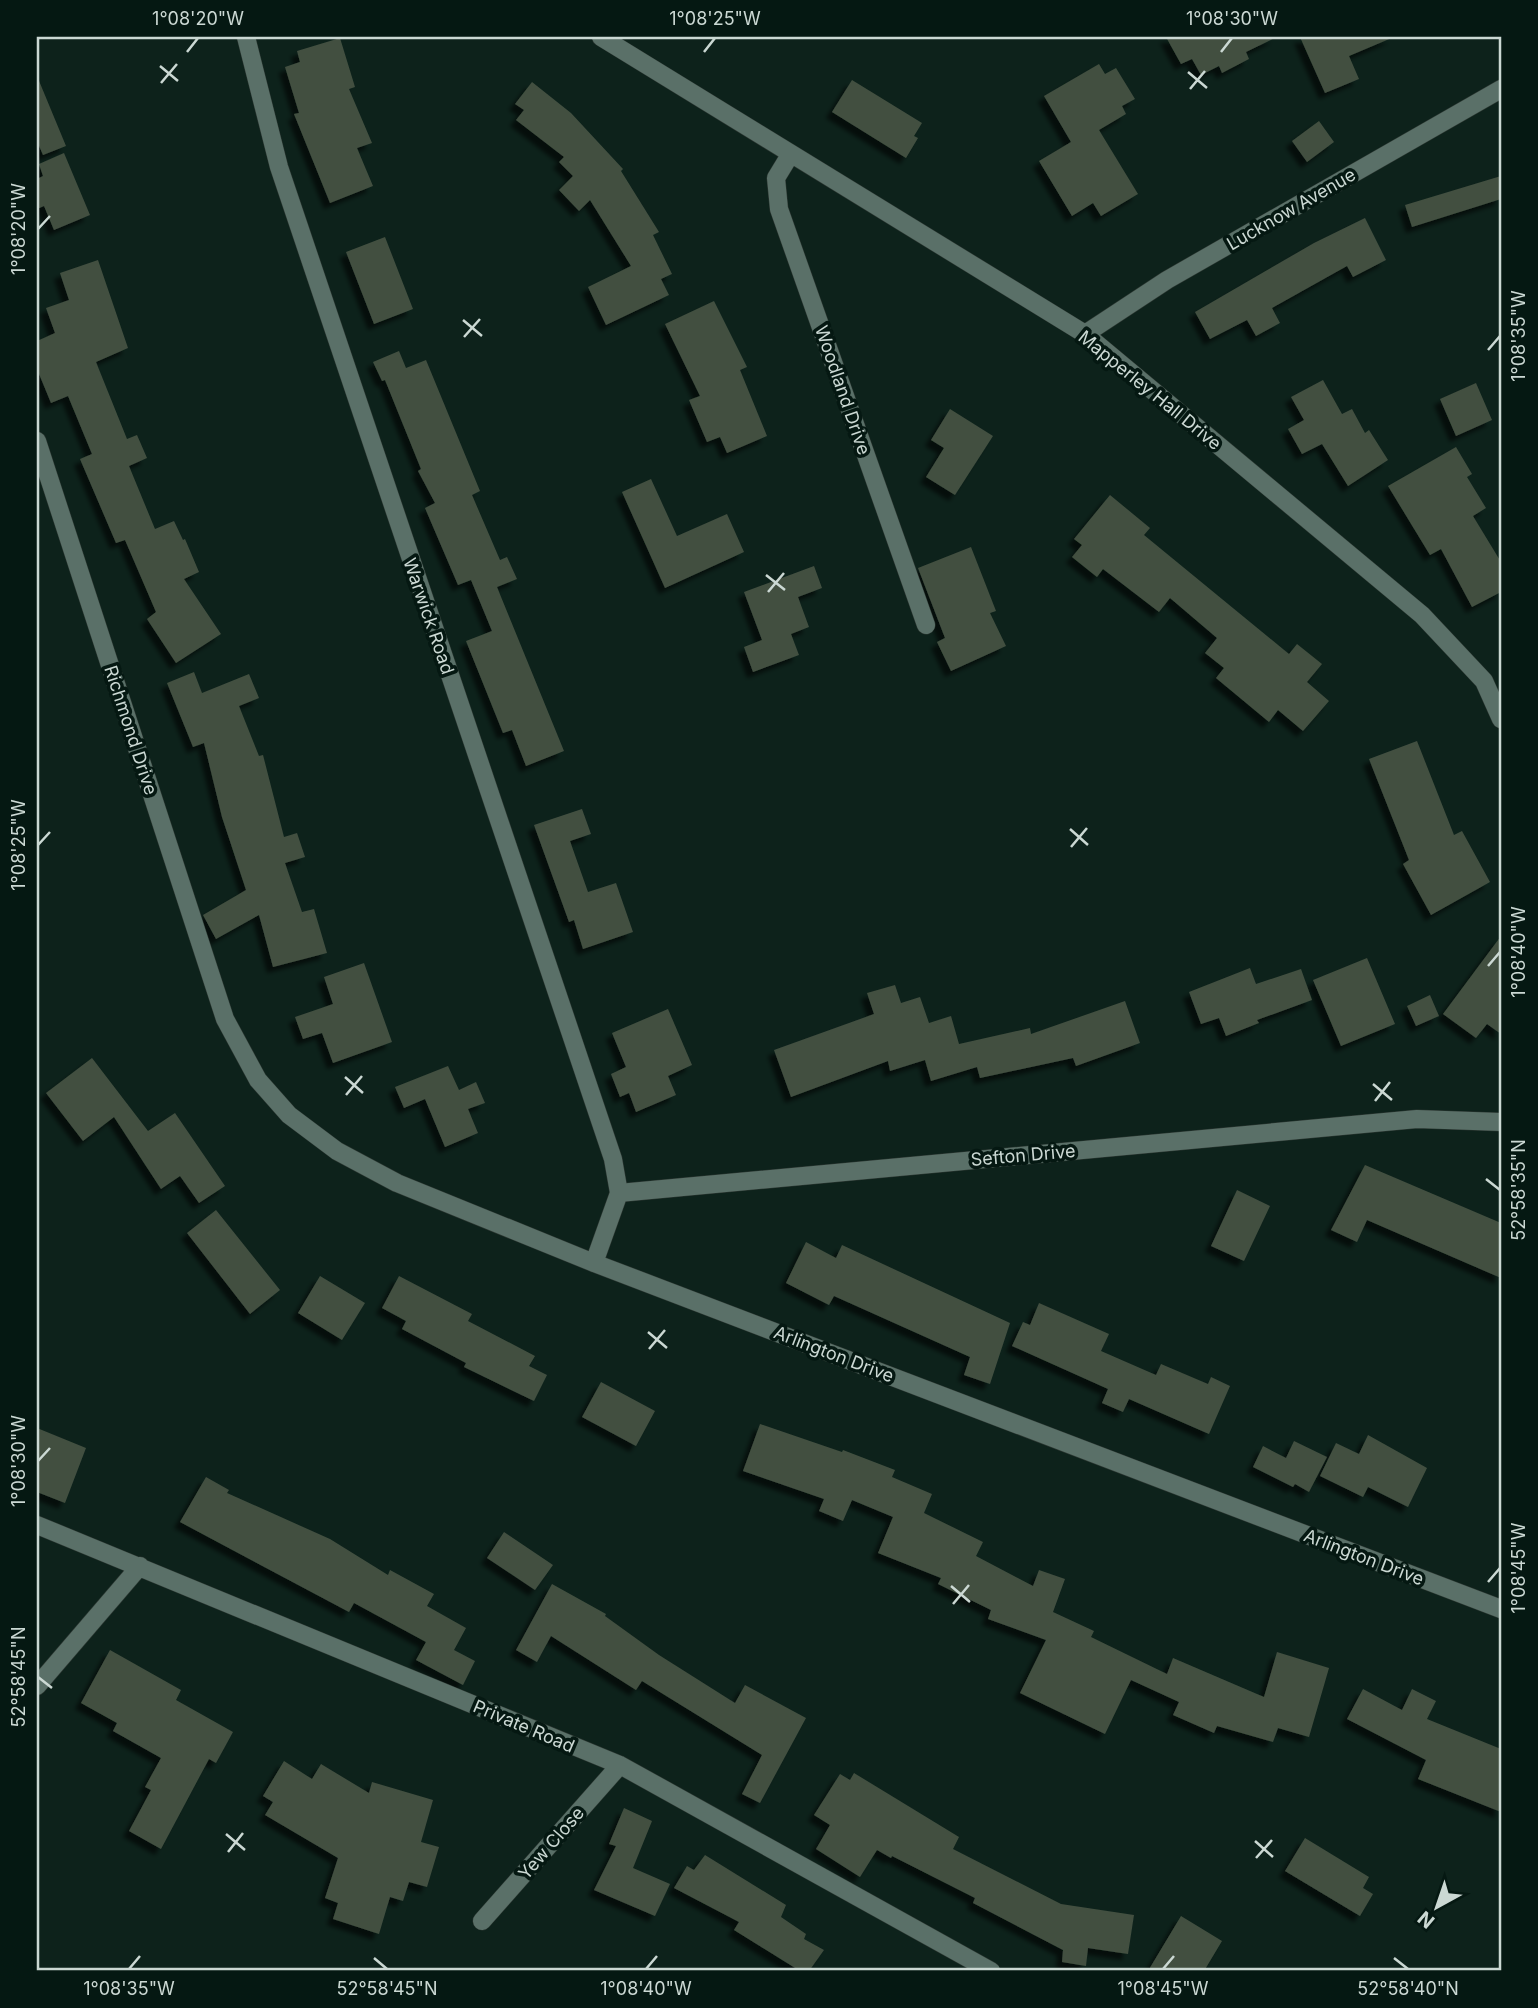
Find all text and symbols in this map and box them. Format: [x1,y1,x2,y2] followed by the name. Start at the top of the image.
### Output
[152,8,244,29] text: 1°08'20"W
[669,8,761,29] text: 1°08'25"W
[1186,8,1278,29] text: 1°08'30"W
[1223,164,1359,254] street label: Lucknow Avenue
[8,183,29,275] text: 1°08'20"W
[1508,290,1529,382] text: 1°08'35"W
[811,323,875,457] street label: Woodland Drive
[1074,326,1226,454] street label: Mapperley Hall Drive
[399,555,459,677] street label: Warwick Road
[100,663,162,797] street label: Richmond Drive
[8,799,29,891] text: 1°08'25"W
[1508,906,1529,998] text: 1°08'40"W
[1508,1139,1529,1241] text: 52°58'35"N
[970,1140,1076,1170] street label: Sefton Drive
[771,1321,897,1387] street label: Arlington Drive
[8,1415,29,1507] text: 1°08'30"W
[1508,1522,1529,1613] text: 1°08'45"W
[1301,1524,1427,1590] street label: Arlington Drive
[8,1627,29,1728] text: 52°58'45"N
[470,1695,578,1757] street label: Private Road
[514,1802,588,1884] street label: Yew Close
[1402,1871,1472,1941] north arrow
[1413,1906,1439,1933] text: N
[83,1978,175,1999] text: 1°08'35"W
[337,1978,438,1999] text: 52°58'45"N
[600,1978,692,1999] text: 1°08'40"W
[1118,1978,1209,1999] text: 1°08'45"W
[1357,1978,1459,1999] text: 52°58'40"N

